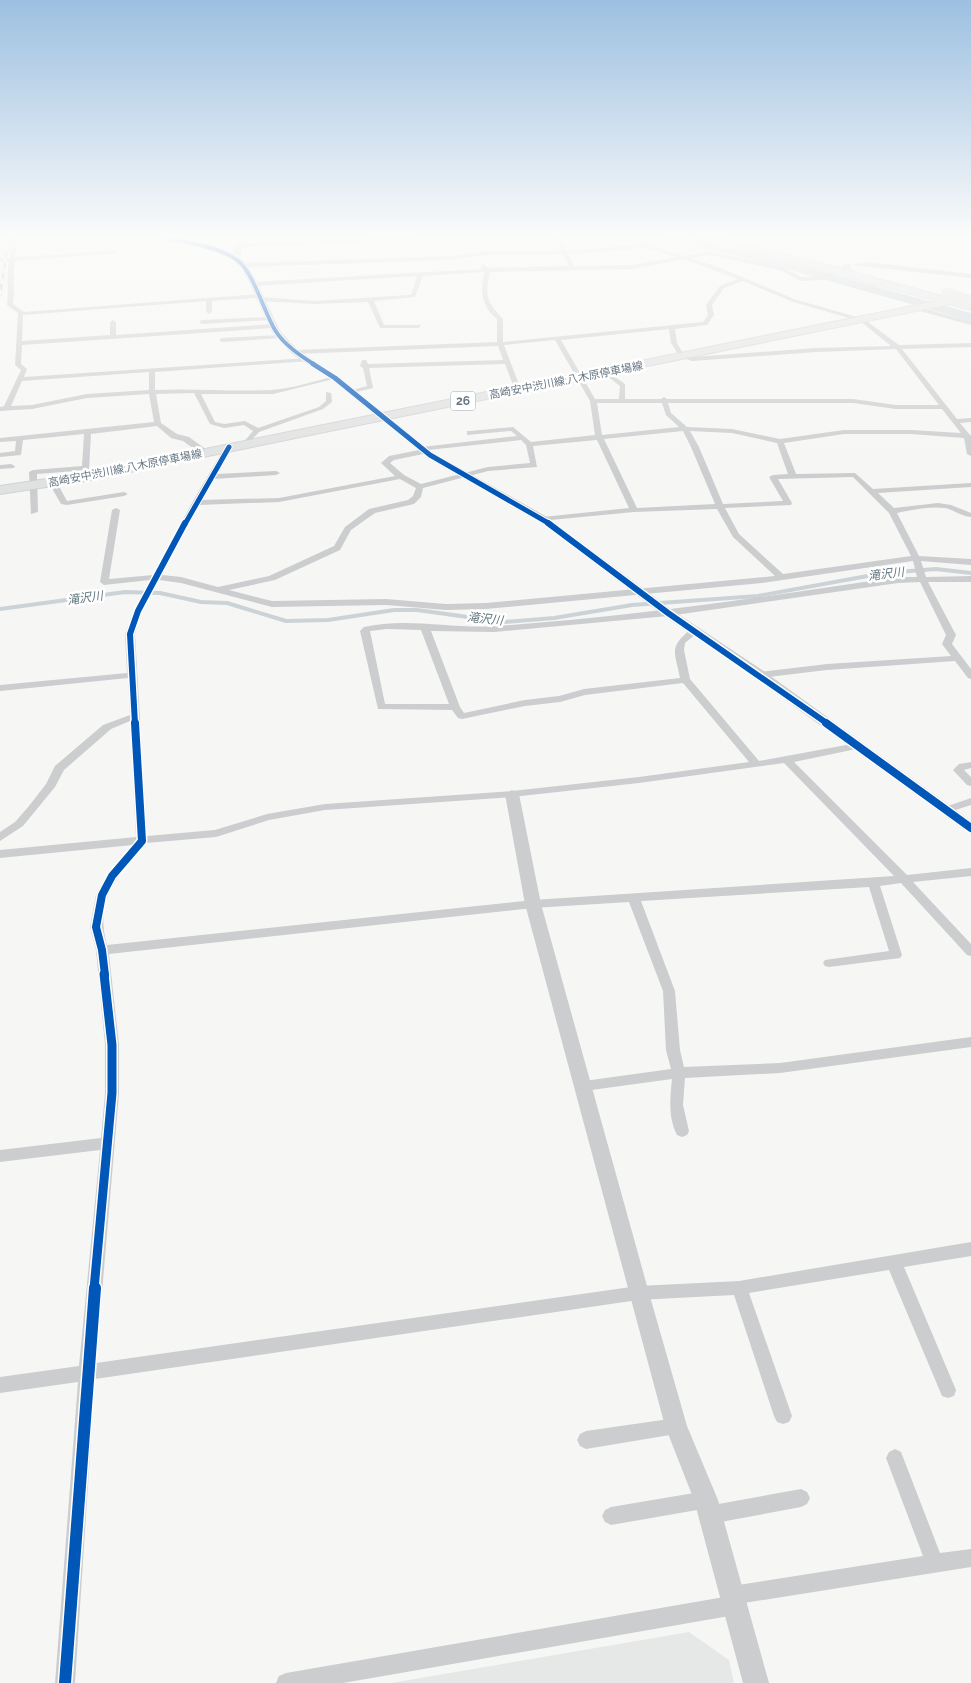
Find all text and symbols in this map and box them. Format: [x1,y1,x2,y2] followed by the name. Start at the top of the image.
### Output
[488,359,644,402] street label: 高崎安中渋川線;八木原停車場線
[450,392,476,411] road number: 26
[47,447,203,490] street label: 高崎安中渋川線;八木原停車場線
[867,565,907,583] water label: 滝沢川
[66,588,106,607] water label: 滝沢川
[466,610,506,628] water label: 滝沢川

